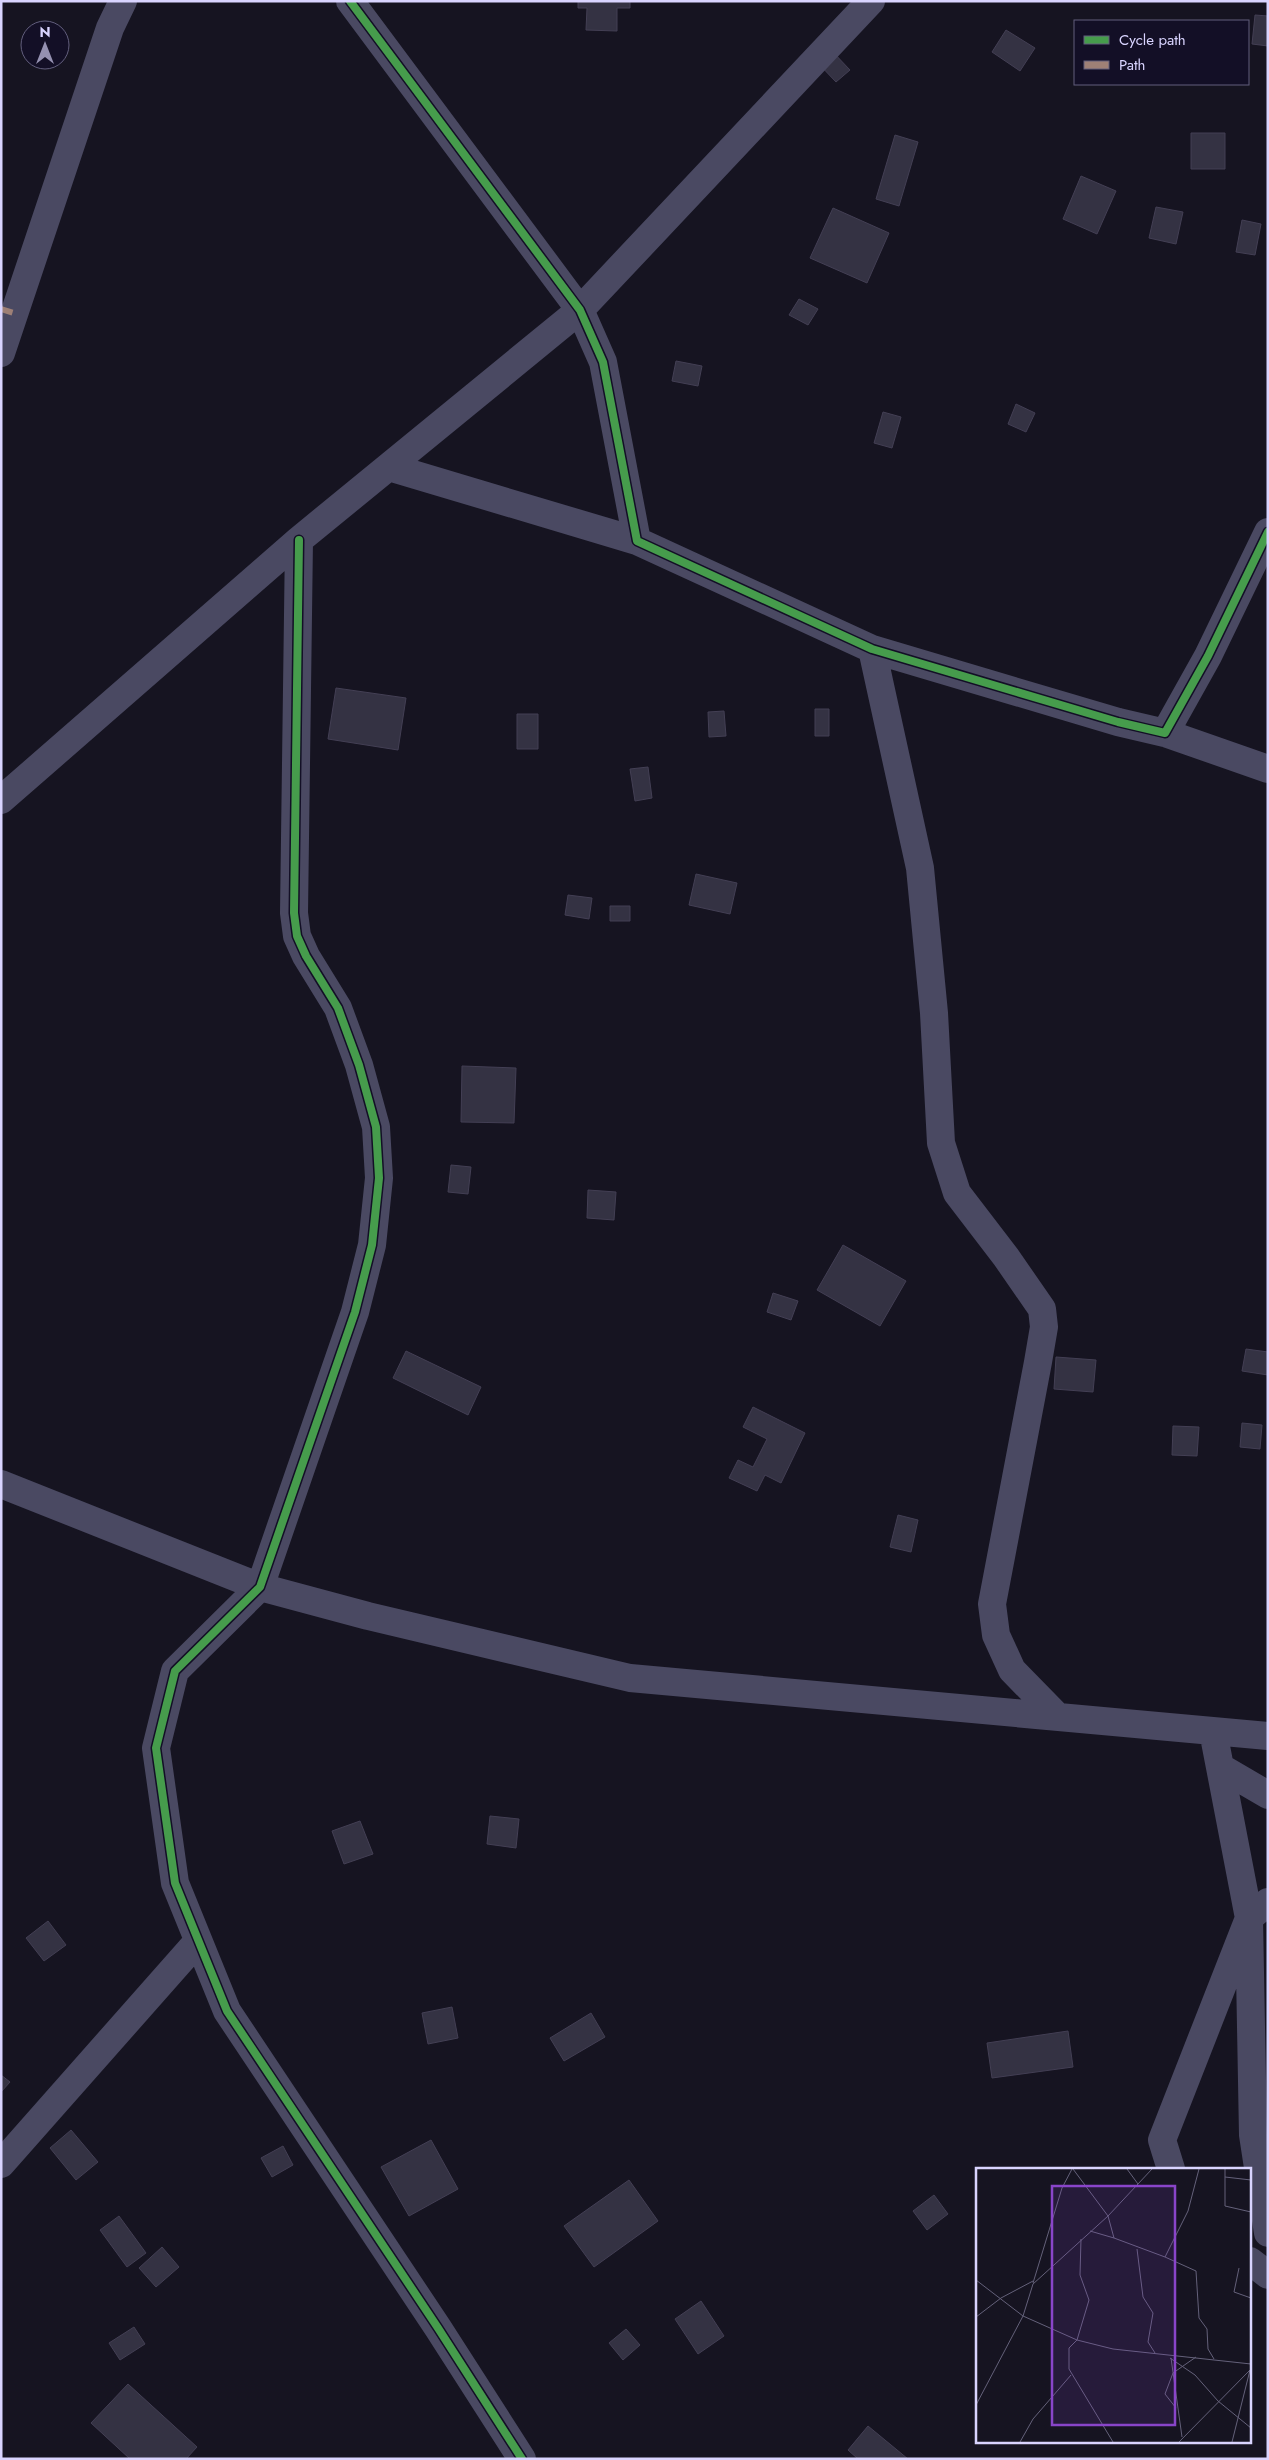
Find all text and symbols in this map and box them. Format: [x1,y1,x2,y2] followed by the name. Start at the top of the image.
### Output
[20,20,70,70] north arrow
[1074,20,1249,85] legend
[39,22,51,42] text: N
[1119,29,1186,51] text: Cycle path
[1119,54,1145,76] text: Path
[976,2168,1252,2442] inset map

